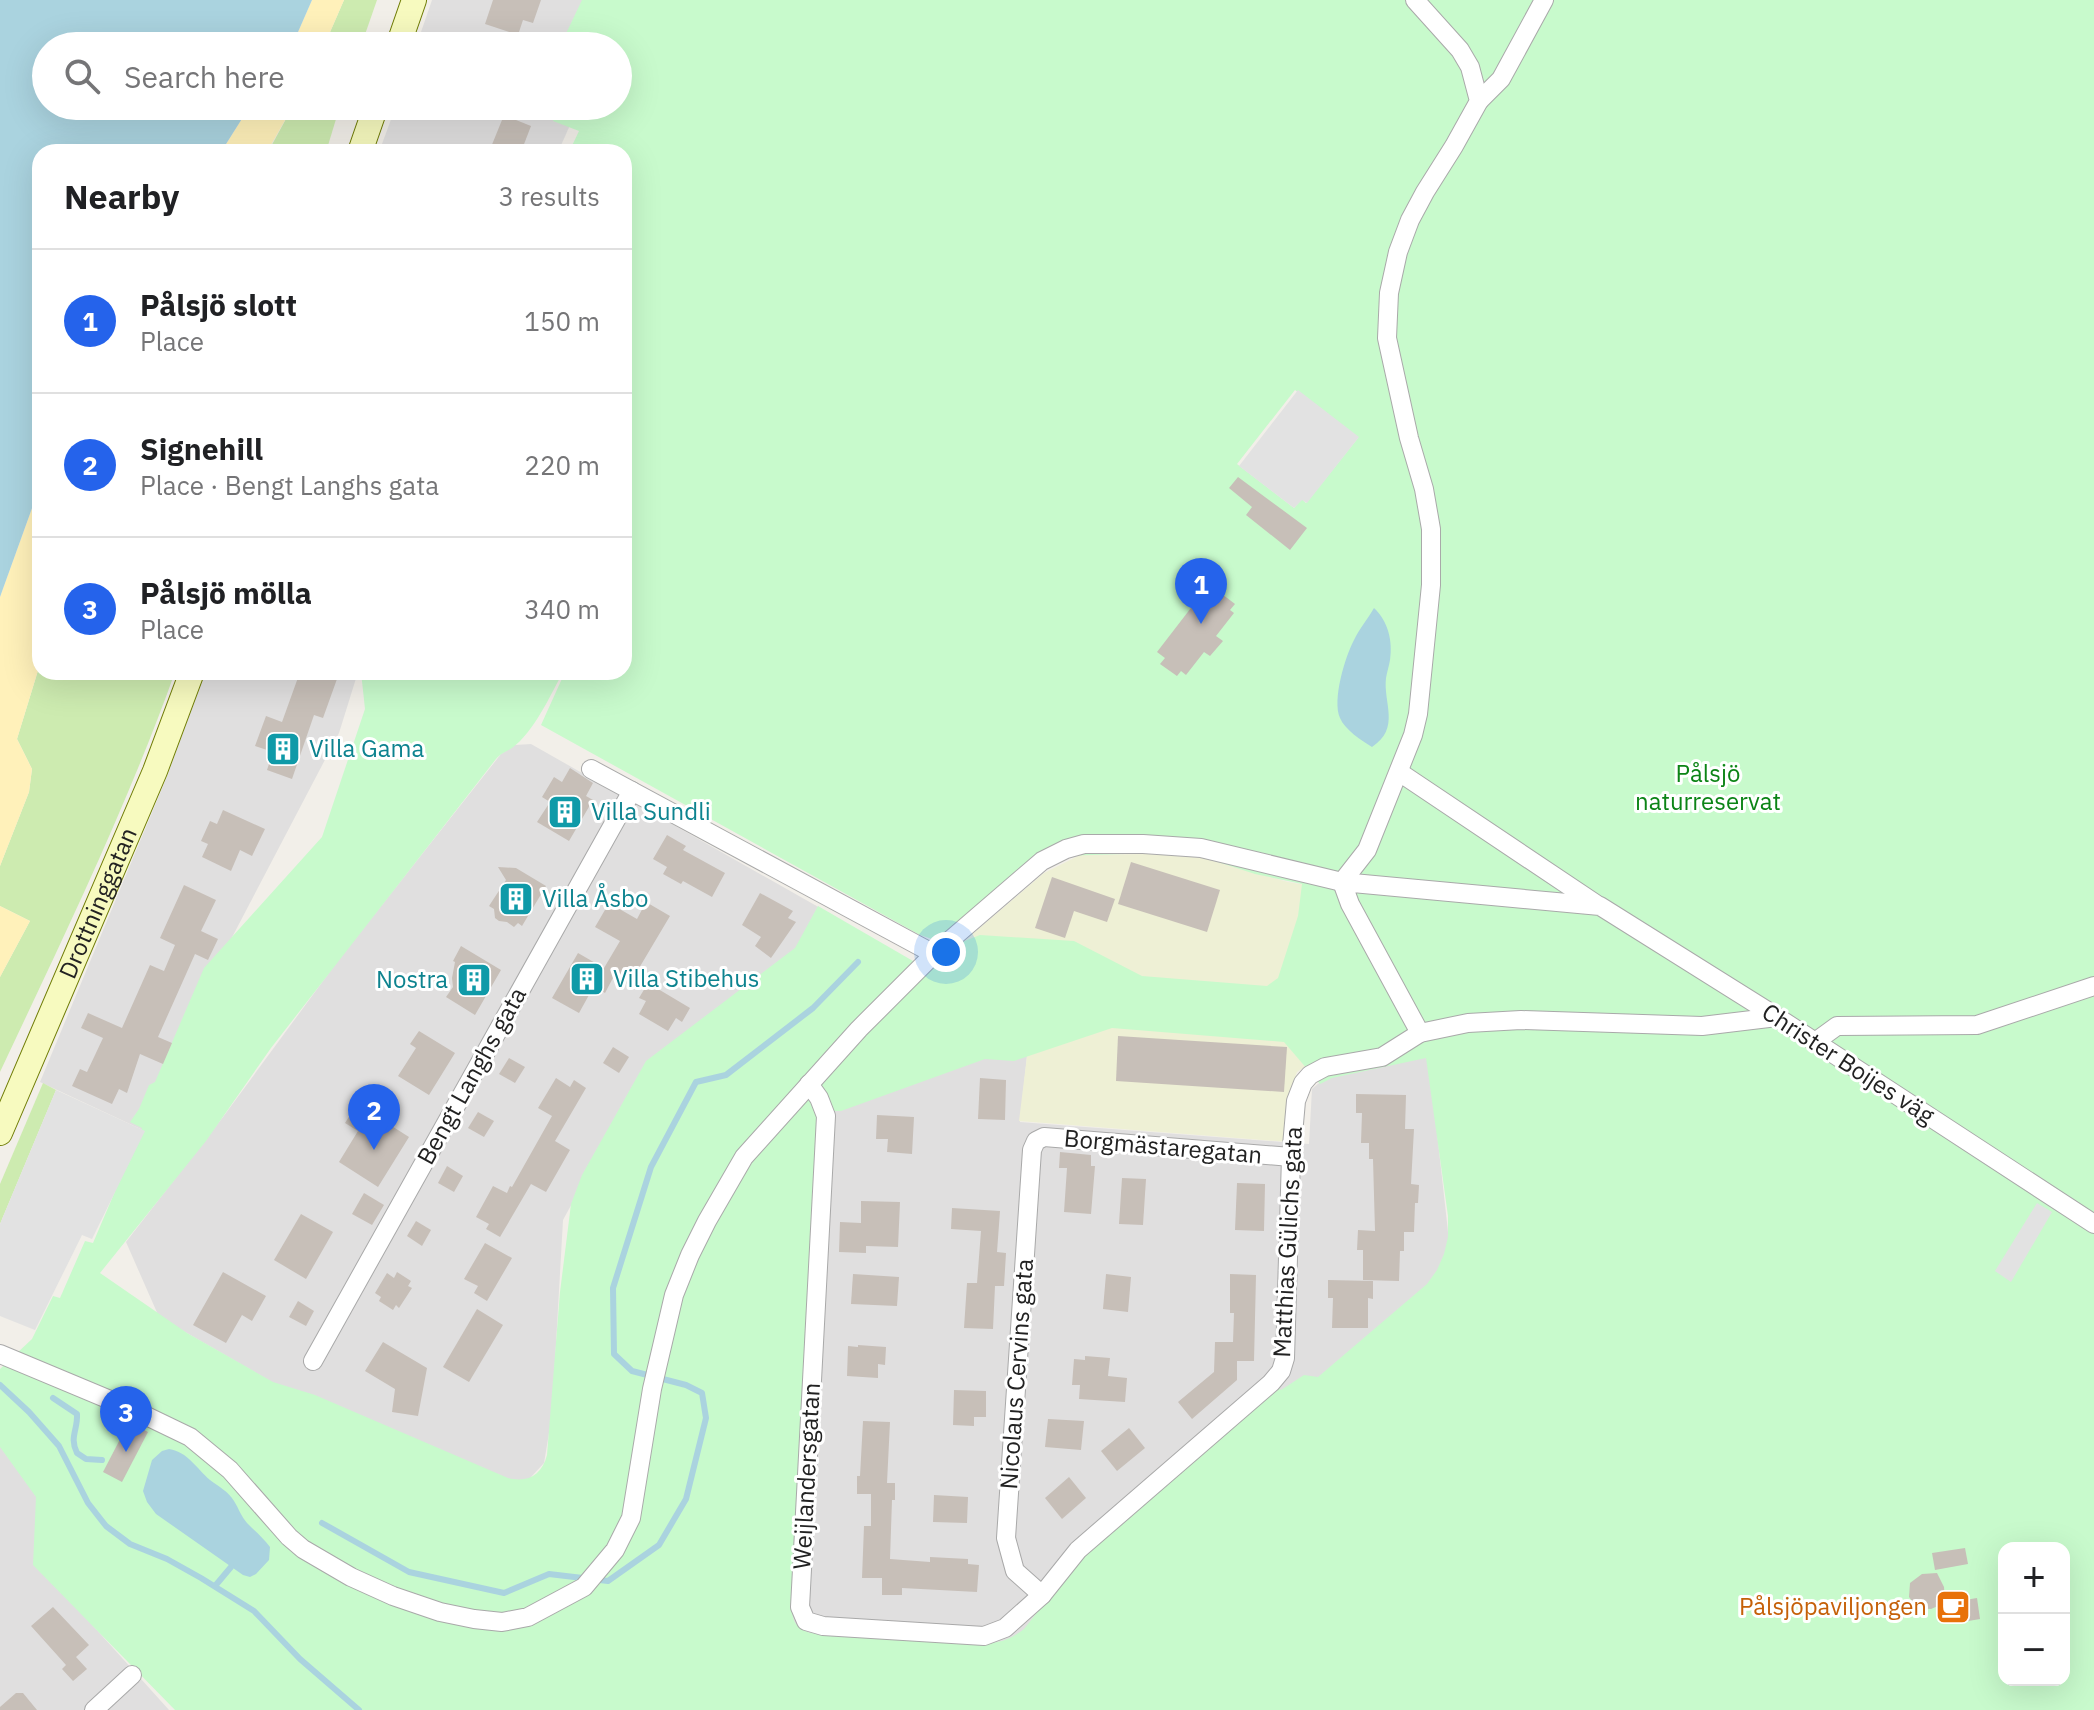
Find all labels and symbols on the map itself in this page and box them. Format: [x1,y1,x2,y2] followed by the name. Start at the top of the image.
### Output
[1175,558,1227,624] pin: 1
[264,730,302,768] building icon: Villa Gama
[309,732,424,764] place label: Villa Gama
[1635,757,1781,817] park label: Pålsjö naturreservat
[546,793,584,831] building icon: Villa Sundli
[591,795,711,827] place label: Villa Sundli
[51,822,144,983] street label: Drottninggatan
[497,880,535,918] building icon: Villa Åsbo
[542,882,648,914] place label: Villa Åsbo
[926,932,966,972] your location
[568,960,606,998] building icon: Villa Stibehus
[455,961,493,999] building icon: Nostra
[613,962,759,994] place label: Villa Stibehus
[376,963,448,995] place label: Nostra
[409,981,533,1170] street label: Bengt Langhs gata
[1756,995,1941,1131] street label: Christer Boijes väg
[348,1084,400,1150] pin: 2
[1063,1121,1263,1171] street label: Borgmästaregatan
[1265,1125,1309,1358] street label: Matthias Gülichs gata
[992,1257,1040,1490] street label: Nicolaus Cervins gata
[785,1382,827,1570] street label: Weijlandersgatan
[100,1386,152,1452] pin: 3
[1934,1588,1972,1626] cafe icon: Pålsjöpaviljongen
[1739,1590,1927,1622] place label: Pålsjöpaviljongen

